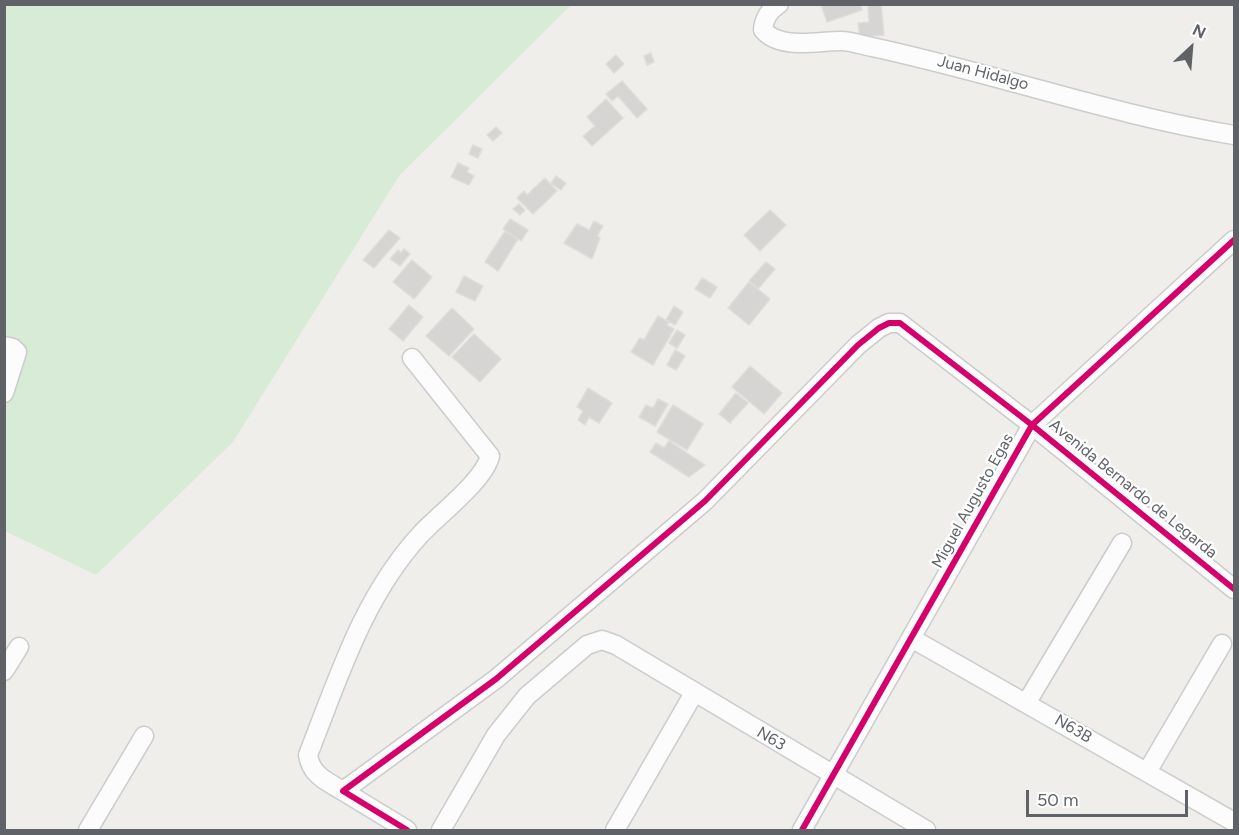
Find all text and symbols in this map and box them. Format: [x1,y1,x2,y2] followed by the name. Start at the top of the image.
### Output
[1161,18,1221,78] north arrow
[1189,20,1209,43] text: N
[935,52,1031,94] street label: Juan Hidalgo
[1045,415,1221,563] street label: Avenida Bernardo de Legarda
[928,430,1018,572] street label: Miguel Augusto Egas
[1051,711,1095,747] street label: N63B
[753,723,789,755] street label: N63
[1029,778,1191,816] scale bar
[1037,789,1079,811] text: 50 m

